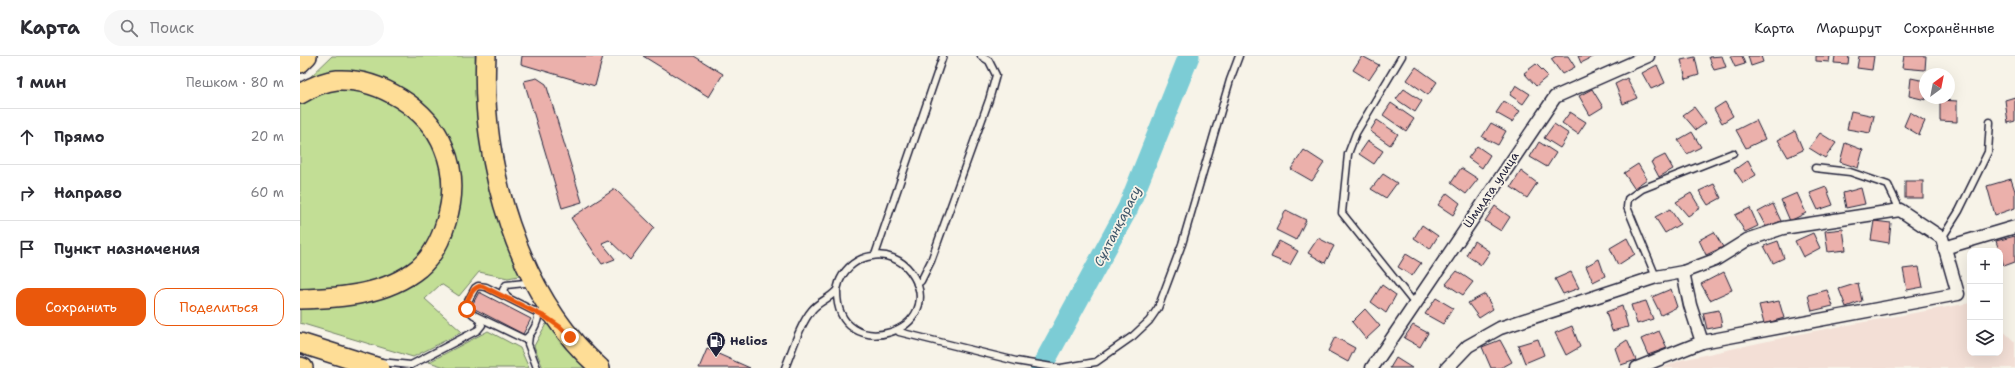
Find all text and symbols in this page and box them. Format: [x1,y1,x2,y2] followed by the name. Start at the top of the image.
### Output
[104,10,384,46] search box
[20,15,80,40] text: Карта
[118,17,140,39] icon: search
[150,18,194,38] text: Поиск
[1754,19,1794,37] text: Карта
[1816,19,1882,37] text: Маршрут
[1904,19,1995,37] text: Сохранённые
[1919,68,1955,104] north arrow
[16,71,66,93] text: 1 мин
[186,74,284,91] text: Пешком · 80 m
[16,126,38,148] icon: ahead
[54,127,104,147] text: Прямо
[251,128,284,145] text: 20 m
[1459,148,1523,231] street label: Шмидта улица
[16,182,38,204] icon: right
[54,183,122,203] text: Направо
[1090,183,1145,269] water label: Сұлтанқарасу
[251,184,284,201] text: 60 m
[16,238,38,260] icon: arrive
[54,239,200,259] text: Пункт назначения
[1967,248,2003,356] map controls
[1967,248,2003,284] button: +
[1967,284,2003,320] button: −
[16,288,146,326] button: Сохранить
[154,288,284,326] button: Поделиться
[458,300,476,318] route start
[1967,320,2003,356] button: layers
[561,328,579,346] route end
[705,330,727,358] fuel station icon: Helios
[730,333,768,349] place label: Helios

